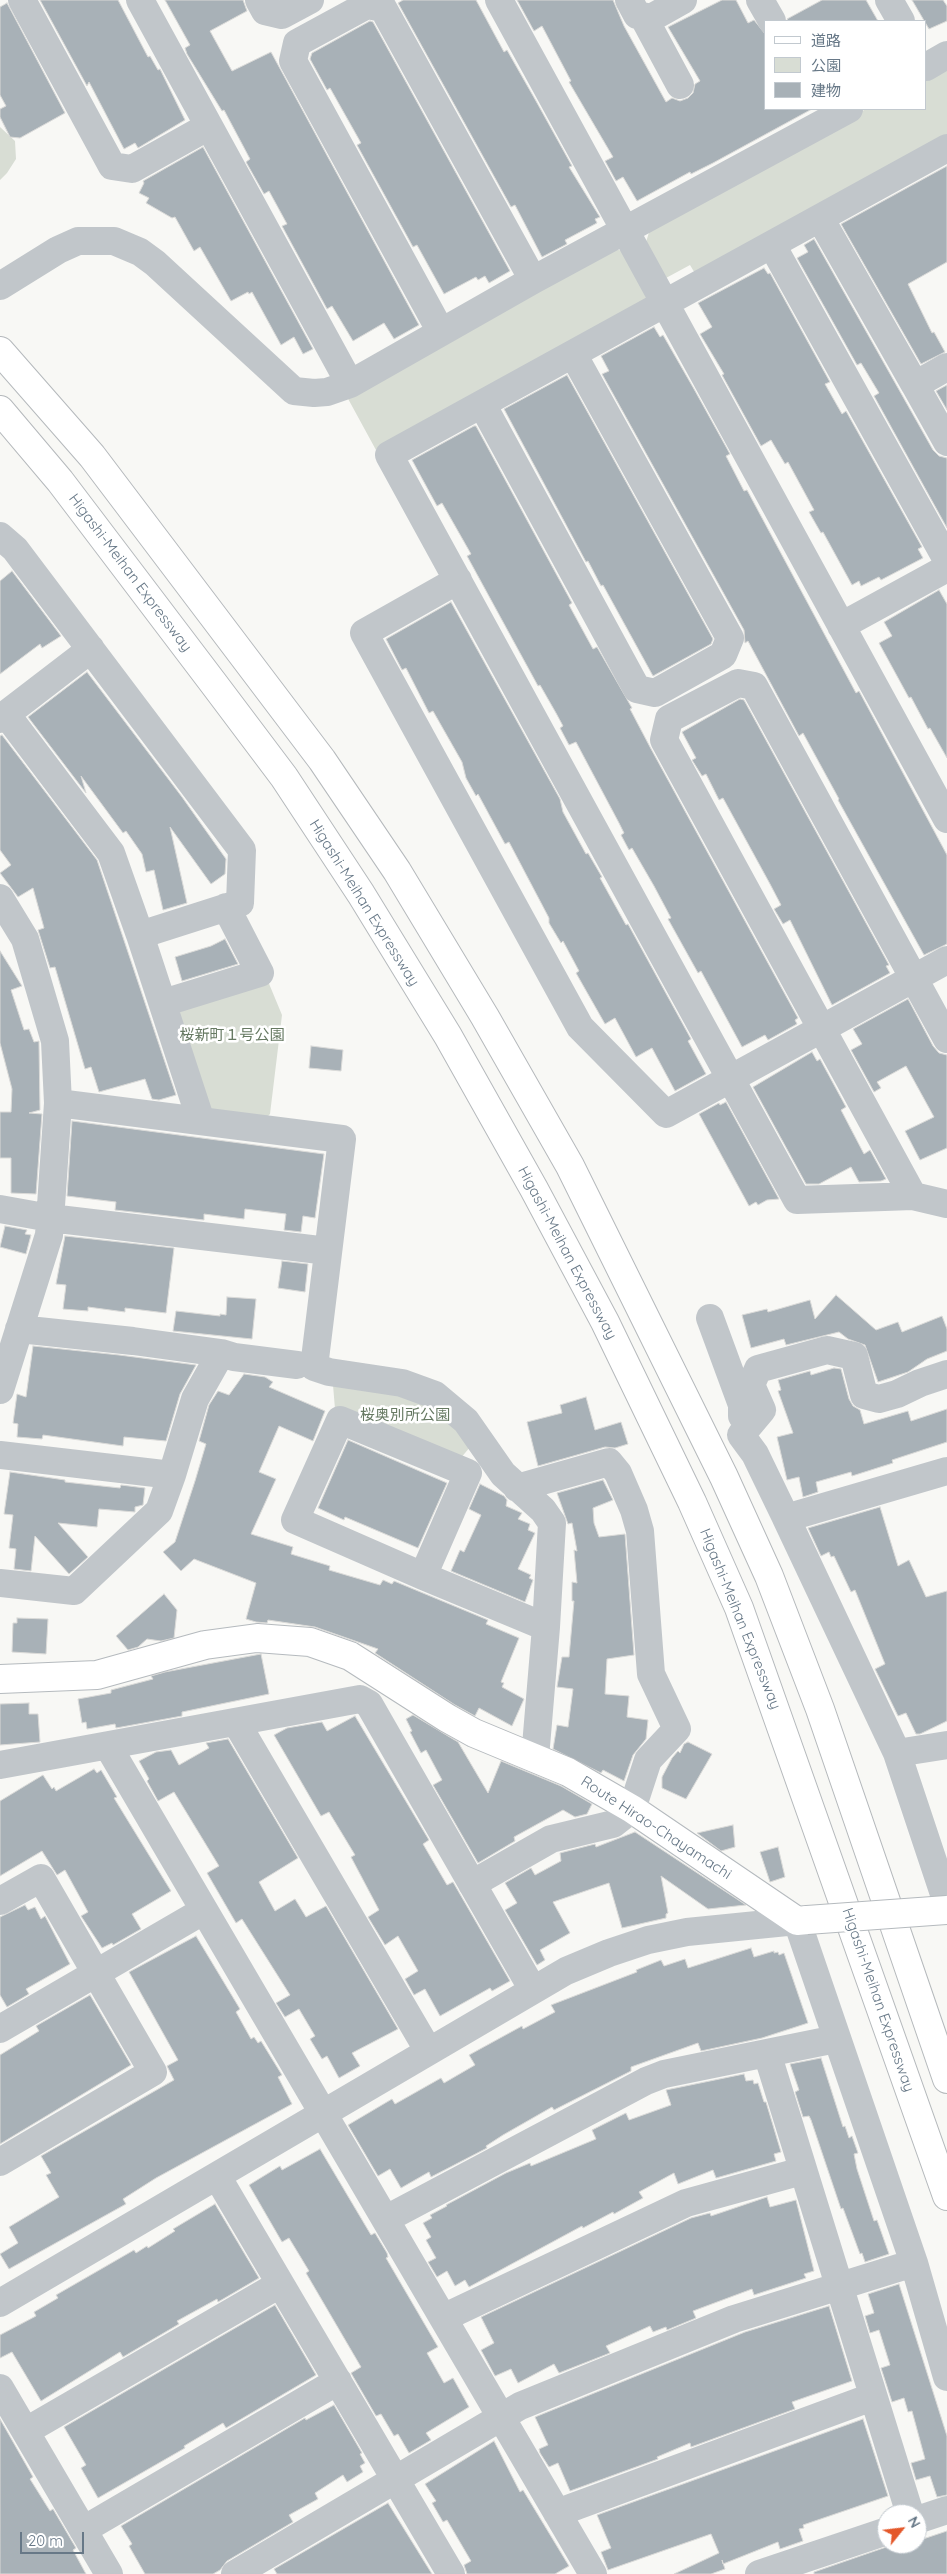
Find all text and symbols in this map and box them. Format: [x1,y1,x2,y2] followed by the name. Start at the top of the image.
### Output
[764,20,927,110] legend
[811,31,841,50] text: 道路
[811,56,841,75] text: 公園
[811,81,841,100] text: 建物
[65,490,195,656] street label: Higashi-Meihan Expressway
[305,816,423,990] street label: Higashi-Meihan Expressway
[180,1026,284,1044] park label: 桜新町１号公園
[514,1163,620,1343] street label: Higashi-Meihan Expressway
[360,1406,450,1424] park label: 桜奥別所公園
[695,1526,785,1712] street label: Higashi-Meihan Expressway
[577,1773,735,1883] street label: Route Hirao-Chayamachi
[838,1906,918,2094] street label: Higashi-Meihan Expressway
[877,2504,927,2554] north arrow
[904,2513,925,2531] text: N
[22,2522,86,2554] scale bar
[28,2531,63,2550] text: 20 m

